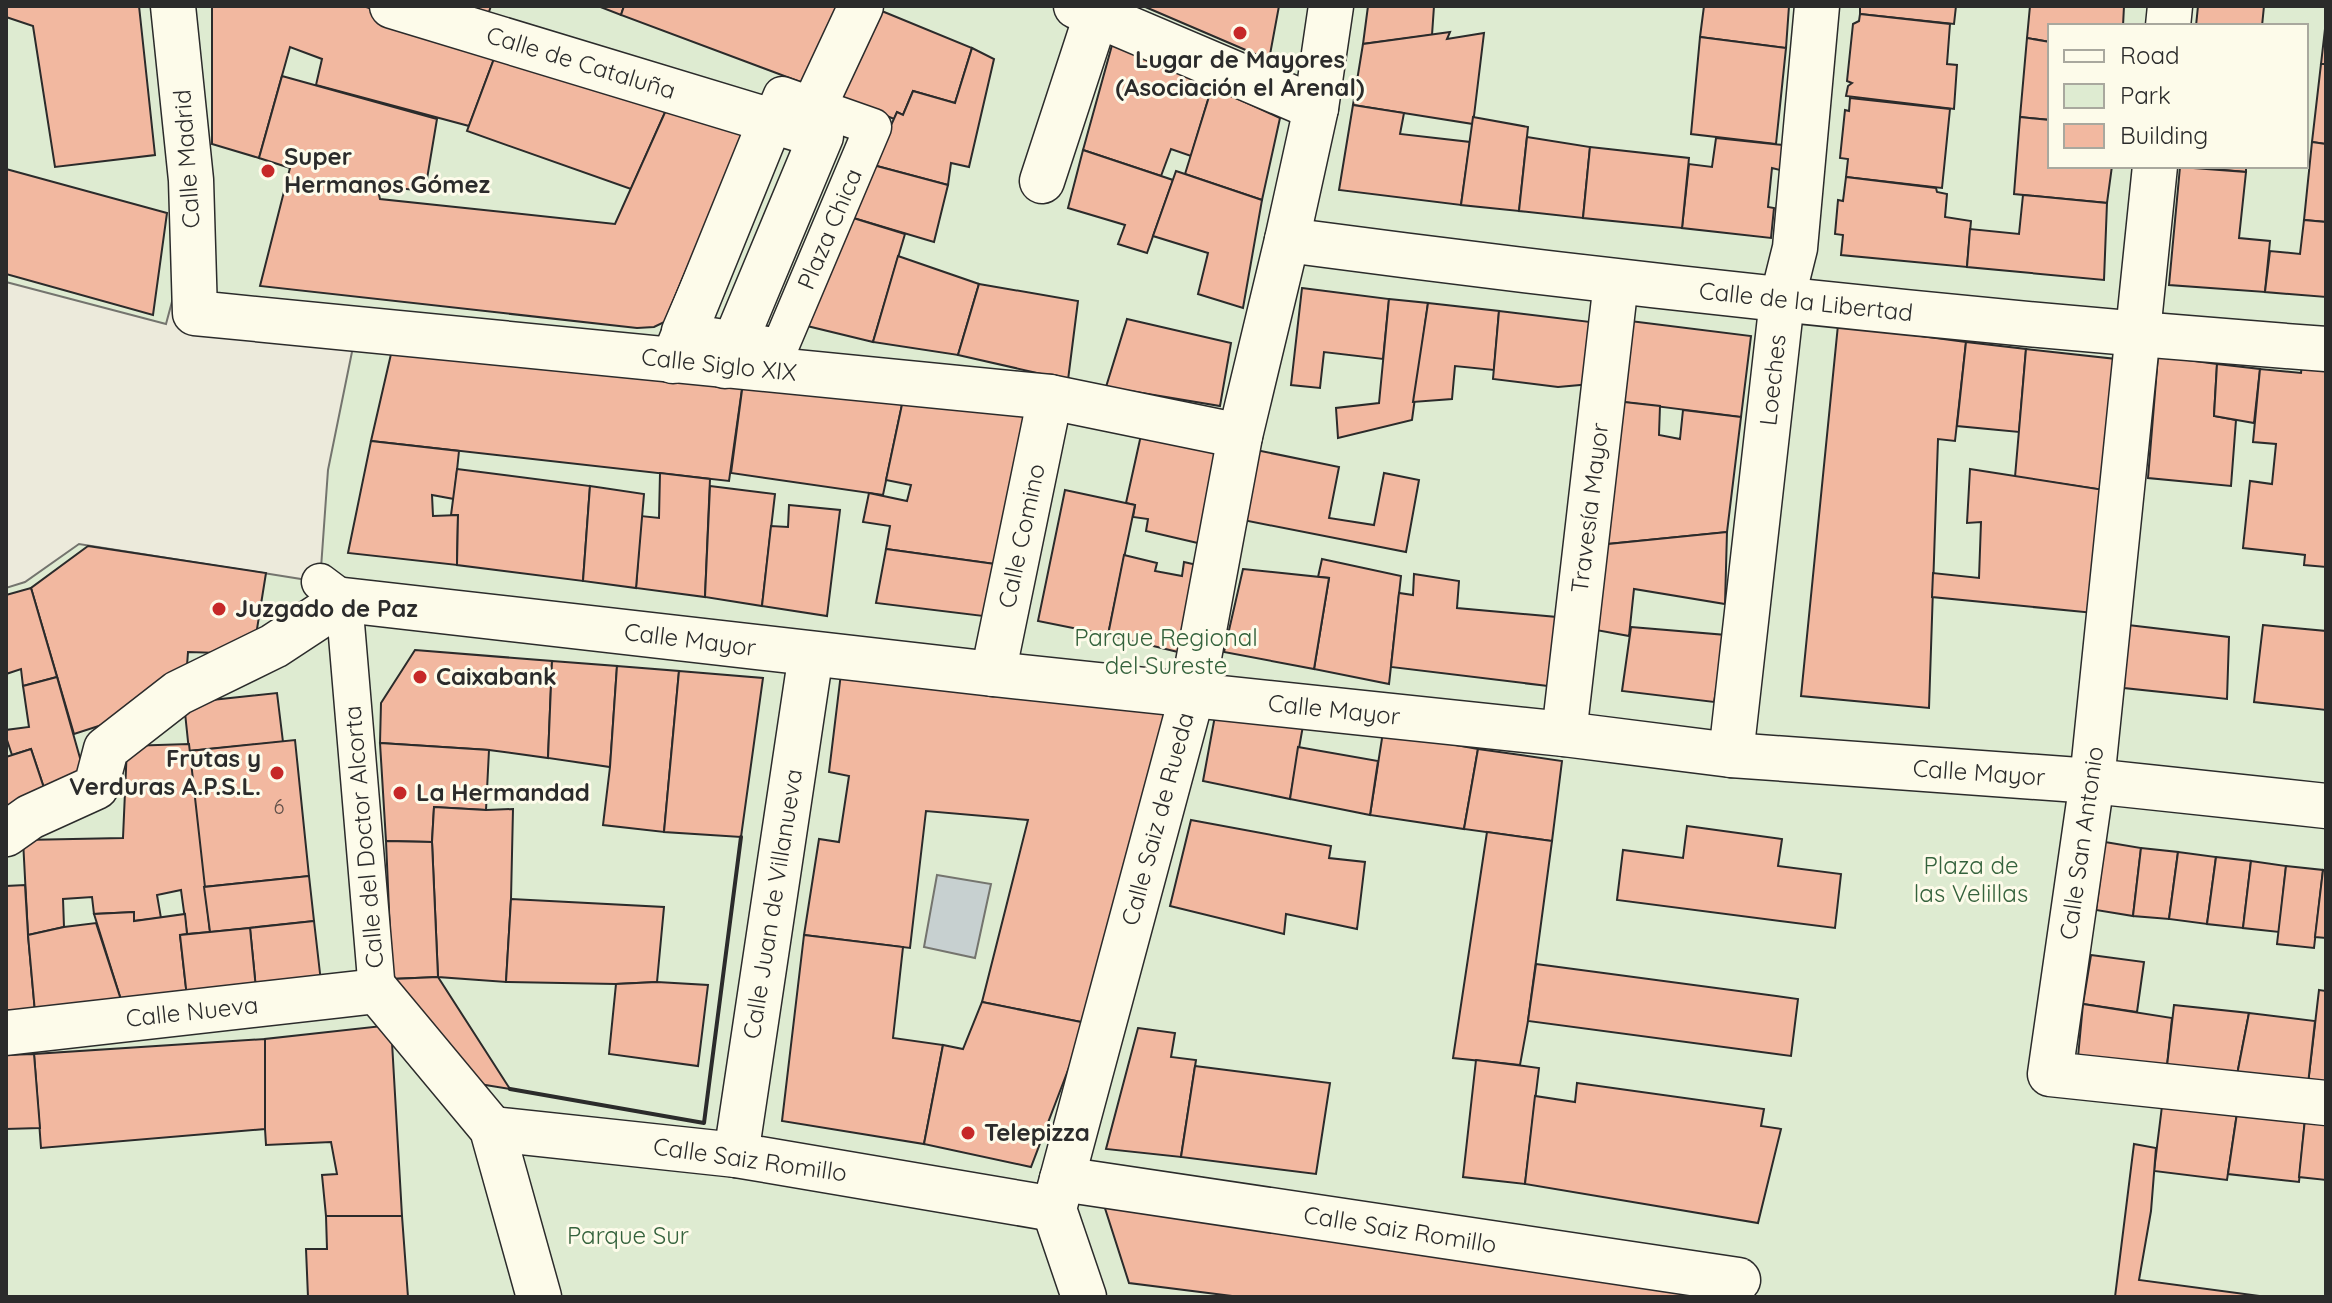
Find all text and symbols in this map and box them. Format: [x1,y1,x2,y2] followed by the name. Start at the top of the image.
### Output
[483,19,679,105] street label: Calle de Cataluña
[1231,24,1249,42] marker: Lugar de Mayores (Asociación el Arenal)
[2048,24,2308,168] legend
[2120,40,2180,70] text: Road
[1116,44,1364,102] place label: Lugar de Mayores (Asociación el Arenal)
[2120,80,2171,110] text: Park
[166,89,206,229] street label: Calle Madrid
[2120,120,2208,150] text: Building
[284,141,491,199] place label: Super Hermanos Gómez
[259,162,277,180] marker: Super Hermanos Gómez
[790,164,868,294] street label: Plaza Chica
[1698,275,1915,327] street label: Calle de la Libertad
[1752,333,1792,427] street label: Loeches
[640,341,798,387] street label: Calle Siglo XIX
[1564,421,1614,595] street label: Travesía Mayor
[991,461,1051,611] street label: Calle Comino
[235,593,418,623] place label: Juzgado de Paz
[210,600,228,618] marker: Juzgado de Paz
[622,616,758,662] street label: Calle Mayor
[1074,622,1258,680] park label: Parque Regional del Sureste
[436,661,557,691] place label: Caixabank
[411,668,429,686] marker: Caixabank
[1267,687,1402,731] street label: Calle Mayor
[337,704,389,970] street label: Calle del Doctor Alcorta
[1114,709,1200,928] street label: Calle Saiz de Rueda
[69,743,261,801] place label: Frutas y Verduras A.P.S.L.
[2053,744,2109,941] street label: Calle San Antonio
[1912,752,2046,792] street label: Calle Mayor
[268,764,286,782] marker: Frutas y Verduras A.P.S.L.
[736,767,808,1041] street label: Calle Juan de Villanueva
[416,777,590,807] place label: La Hermandad
[391,784,409,802] marker: La Hermandad
[274,794,285,819] house number: 6
[1914,850,2028,908] park label: Plaza de las Velillas
[124,989,260,1033] street label: Calle Nueva
[984,1117,1090,1147] place label: Telepizza
[959,1124,977,1142] marker: Telepizza
[651,1131,849,1187] street label: Calle Saiz Romillo
[1301,1199,1499,1259] street label: Calle Saiz Romillo
[567,1220,689,1250] park label: Parque Sur

